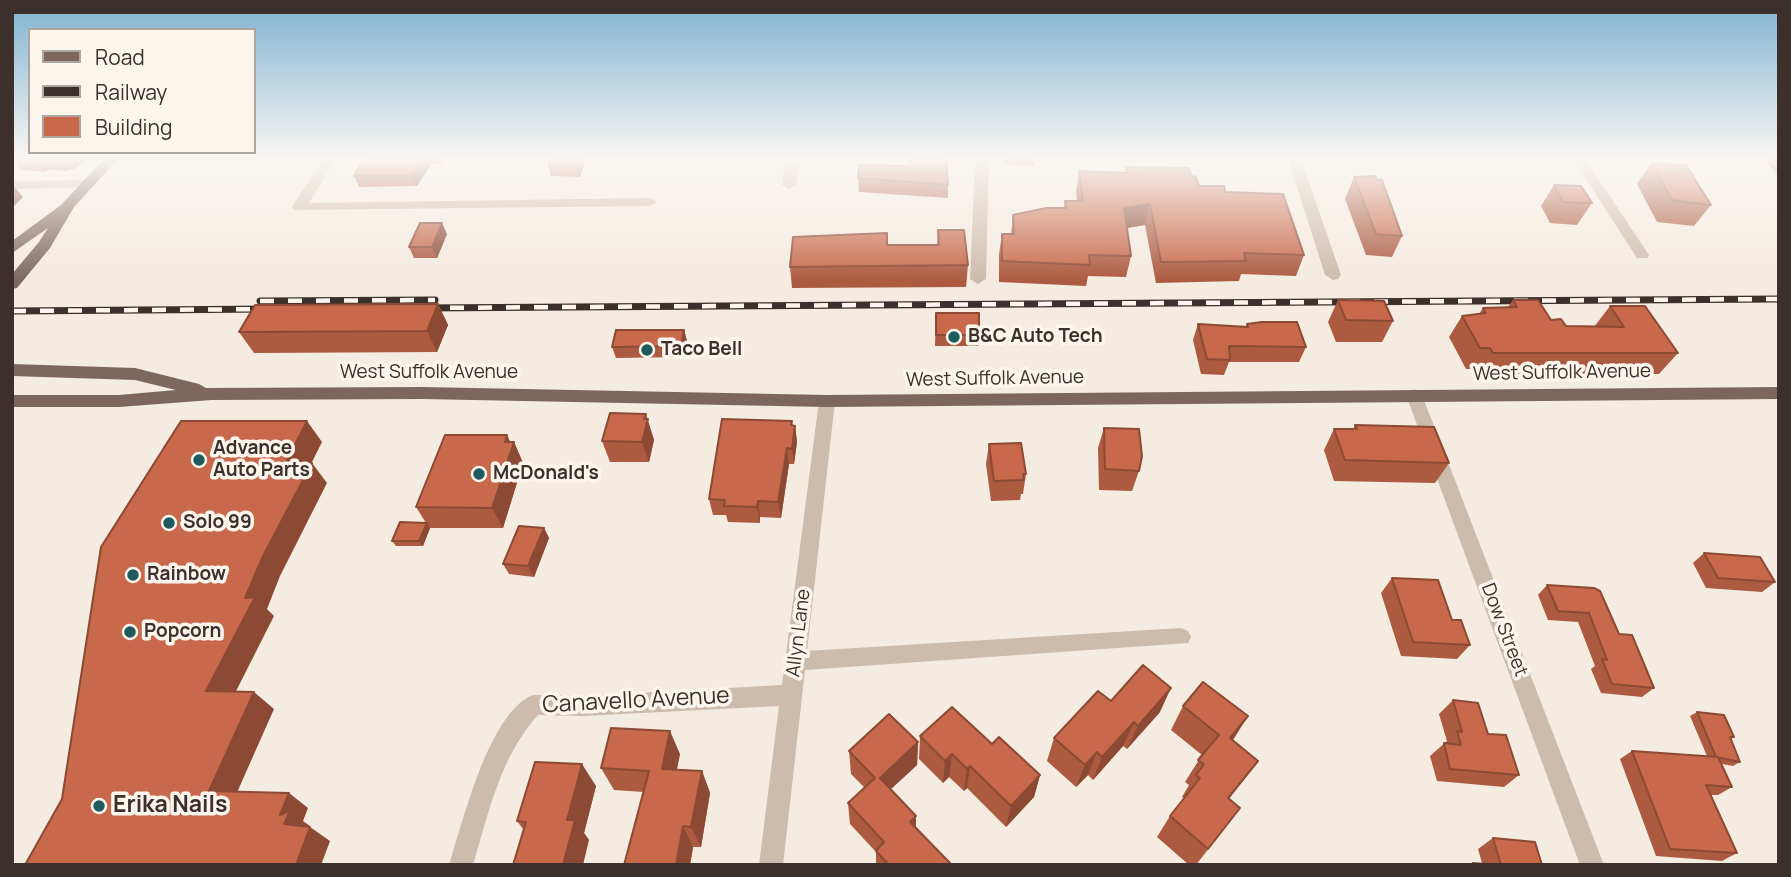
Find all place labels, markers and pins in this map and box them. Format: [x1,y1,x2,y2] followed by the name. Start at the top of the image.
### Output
[968,326,1103,348] place label: B&C Auto Tech
[946,329,962,345] marker: B&C Auto Tech
[661,339,742,361] place label: Taco Bell
[639,342,655,358] marker: Taco Bell
[213,438,310,482] place label: Advance Auto Parts
[191,452,207,468] marker: Advance Auto Parts
[493,463,599,485] place label: McDonald's
[471,466,487,482] marker: McDonald's
[183,512,252,534] place label: Solo 99
[161,515,177,531] marker: Solo 99
[147,564,226,586] place label: Rainbow
[125,567,141,583] marker: Rainbow
[144,621,221,643] place label: Popcorn
[122,624,138,640] marker: Popcorn
[113,792,227,820] place label: Erika Nails
[91,798,107,814] marker: Erika Nails

